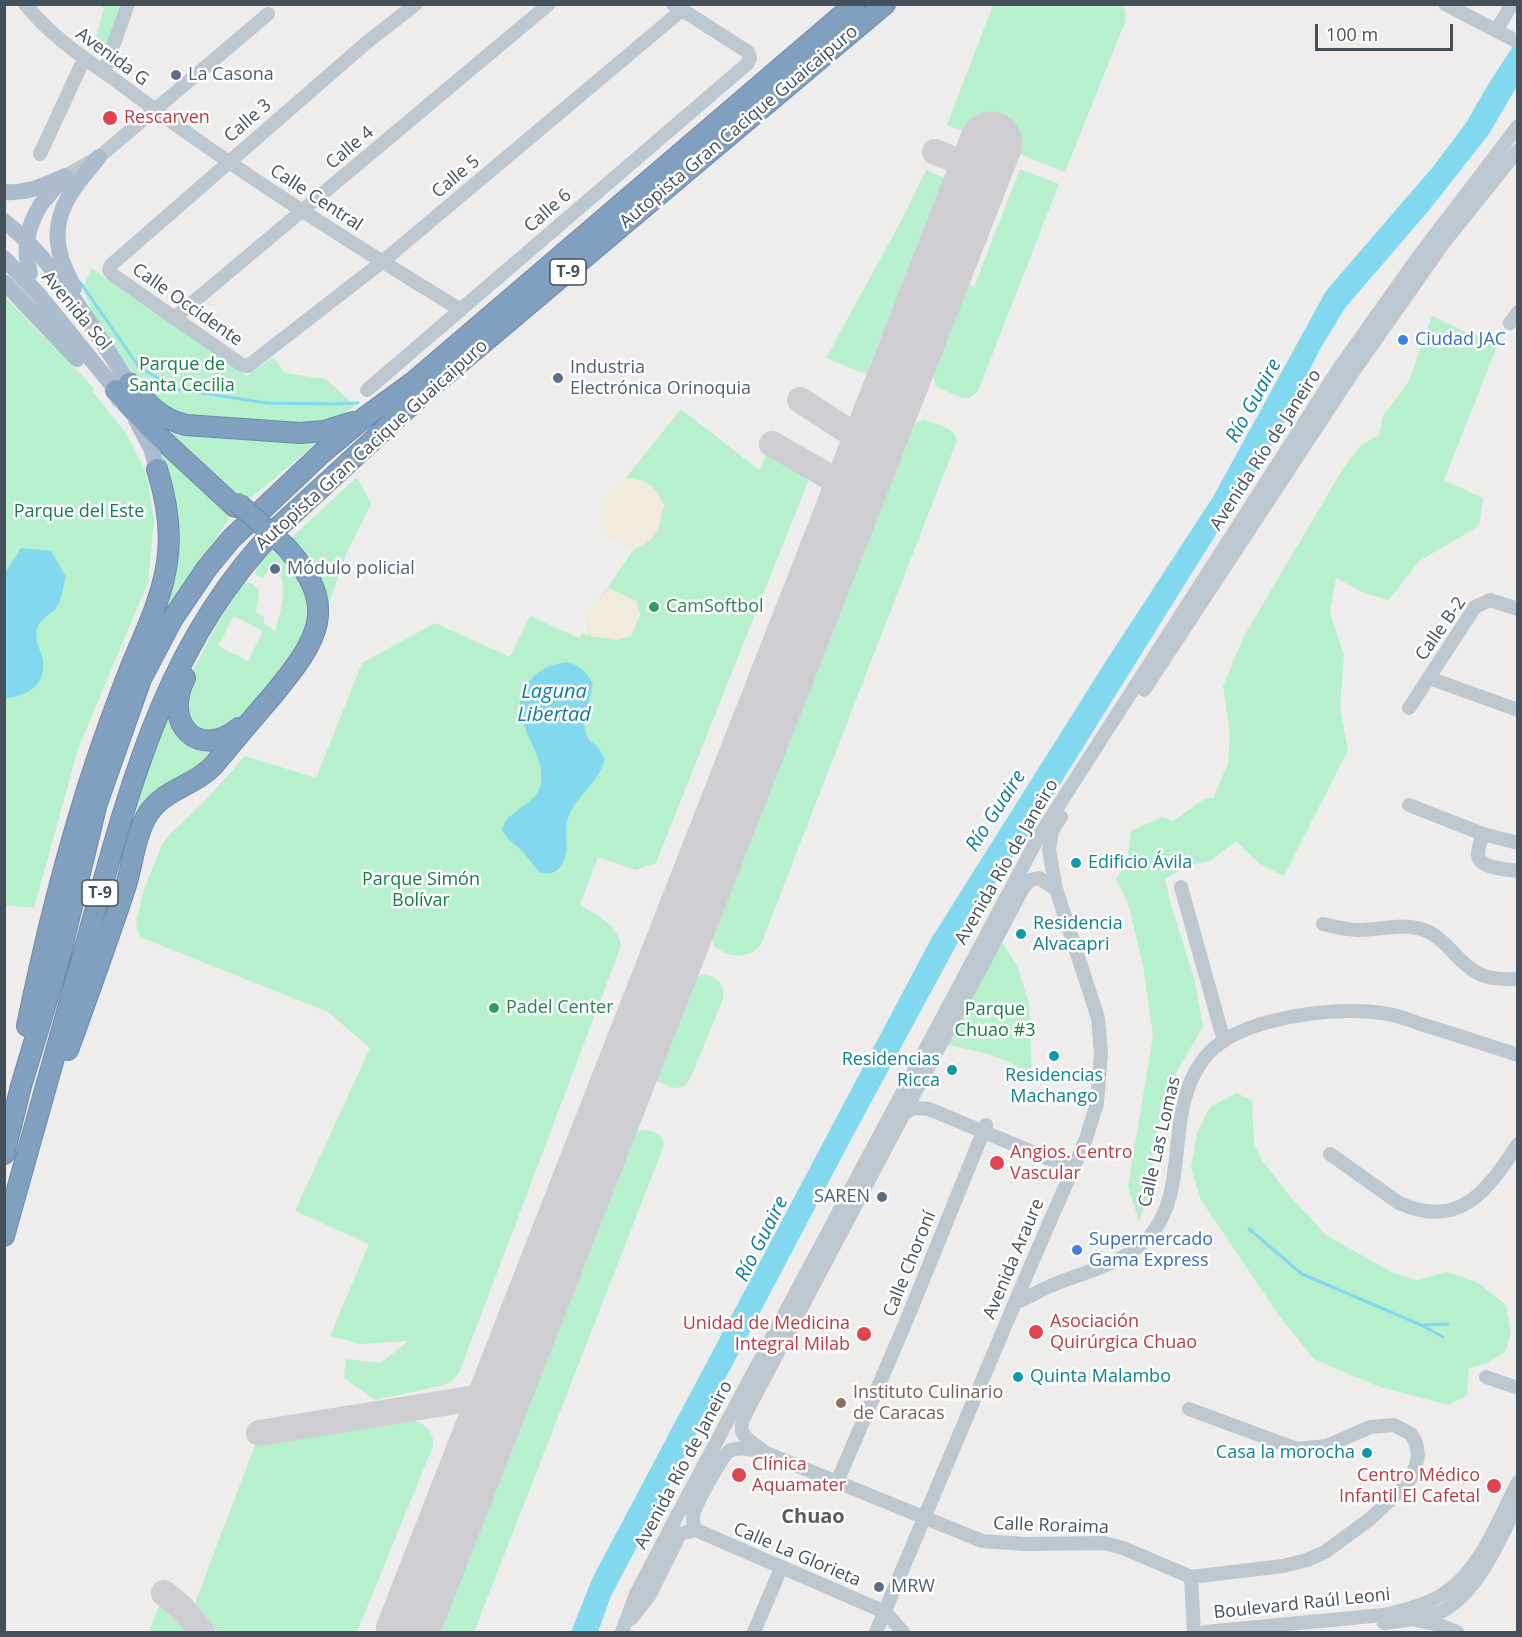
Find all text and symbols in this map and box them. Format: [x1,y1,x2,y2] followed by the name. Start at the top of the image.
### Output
[1318,12,1456,50] scale bar
[615,21,863,233] street label: Autopista Gran Cacique Guaicaipuro
[1326,22,1378,46] text: 100 m
[71,23,153,91] street label: Avenida G
[188,64,274,86] place label: La Casona
[169,68,183,82] marker: La Casona
[220,95,276,147] street label: Calle 3
[124,107,210,129] place label: Rescarven
[101,109,119,127] marker: Rescarven
[322,122,378,174] street label: Calle 4
[428,151,484,203] street label: Calle 5
[266,160,366,236] street label: Calle Central
[520,185,576,237] street label: Calle 6
[128,259,246,351] street label: Calle Occidente
[550,259,586,285] road number: T-9
[37,267,115,355] street label: Avenida Sol
[1415,329,1506,351] place label: Ciudad JAC
[1396,333,1410,347] marker: Ciudad JAC
[252,335,492,555] street label: Autopista Gran Cacique Guaicaipuro
[129,354,235,397] park label: Parque de Santa Cecilia
[1221,355,1287,447] water label: Río Guaire
[570,357,751,400] place label: Industria Electrónica Orinoquia
[1206,366,1326,534] street label: Avenida Río de Janeiro
[551,371,565,385] marker: Industria Electrónica Orinoquia
[14,501,144,523] park label: Parque del Este
[287,558,415,580] place label: Módulo policial
[268,562,282,576] marker: Módulo policial
[1411,593,1471,665] street label: Calle B-2
[666,596,764,618] place label: CamSoftbol
[647,600,661,614] marker: CamSoftbol
[517,680,591,727] water label: Laguna Libertad
[961,766,1031,856] water label: Río Guaire
[951,775,1063,949] street label: Avenida Río de Janeiro
[1088,852,1192,874] place label: Edificio Ávila
[1069,856,1083,870] marker: Edificio Ávila
[362,869,480,912] park label: Parque Simón Bolívar
[82,880,118,906] road number: T-9
[1033,913,1123,956] place label: Residencia Alvacapri
[1014,927,1028,941] marker: Residencia Alvacapri
[506,997,614,1019] place label: Padel Center
[955,999,1035,1042] park label: Parque Chuao #3
[487,1001,501,1015] marker: Padel Center
[842,1049,940,1092] place label: Residencias Ricca
[1047,1049,1061,1063] marker: Residencias Machango
[945,1063,959,1077] marker: Residencias Ricca
[1005,1065,1103,1108] place label: Residencias Machango
[1134,1075,1186,1209] street label: Calle Las Lomas
[1010,1142,1133,1184] place label: Angios. Centro Vascular
[988,1154,1006,1172] marker: Angios. Centro Vascular
[814,1186,870,1208] place label: SAREN
[875,1190,889,1204] marker: SAREN
[730,1192,794,1286] water label: Río Guaire
[979,1195,1049,1323] street label: Avenida Araure
[879,1208,941,1320] street label: Calle Choroní
[1089,1229,1213,1272] place label: Supermercado Gama Express
[1070,1243,1084,1257] marker: Supermercado Gama Express
[1050,1311,1197,1354] place label: Asociación Quirúrgica Chuao
[683,1313,850,1356] place label: Unidad de Medicina Integral Milab
[1027,1323,1045,1341] marker: Asociación Quirúrgica Chuao
[855,1325,873,1343] marker: Unidad de Medicina Integral Milab
[1030,1366,1171,1388] place label: Quinta Malambo
[1011,1370,1025,1384] marker: Quinta Malambo
[630,1377,738,1553] street label: Avenida Río de Janeiro
[853,1382,1003,1424] place label: Instituto Culinario de Caracas
[834,1396,848,1410] marker: Instituto Culinario de Caracas
[1216,1442,1355,1464] place label: Casa la morocha
[1360,1446,1374,1460] marker: Casa la morocha
[752,1454,846,1496] place label: Clínica Aquamater
[1339,1465,1480,1508] place label: Centro Médico Infantil El Cafetal
[730,1466,748,1484] marker: Clínica Aquamater
[1485,1477,1503,1495] marker: Centro Médico Infantil El Cafetal
[781,1505,845,1529] district label: Chuao
[993,1513,1109,1539] street label: Calle Roraima
[730,1518,864,1592] street label: Calle La Glorieta
[891,1576,935,1598] place label: MRW
[872,1580,886,1594] marker: MRW
[1213,1584,1391,1624] street label: Boulevard Raúl Leoni

